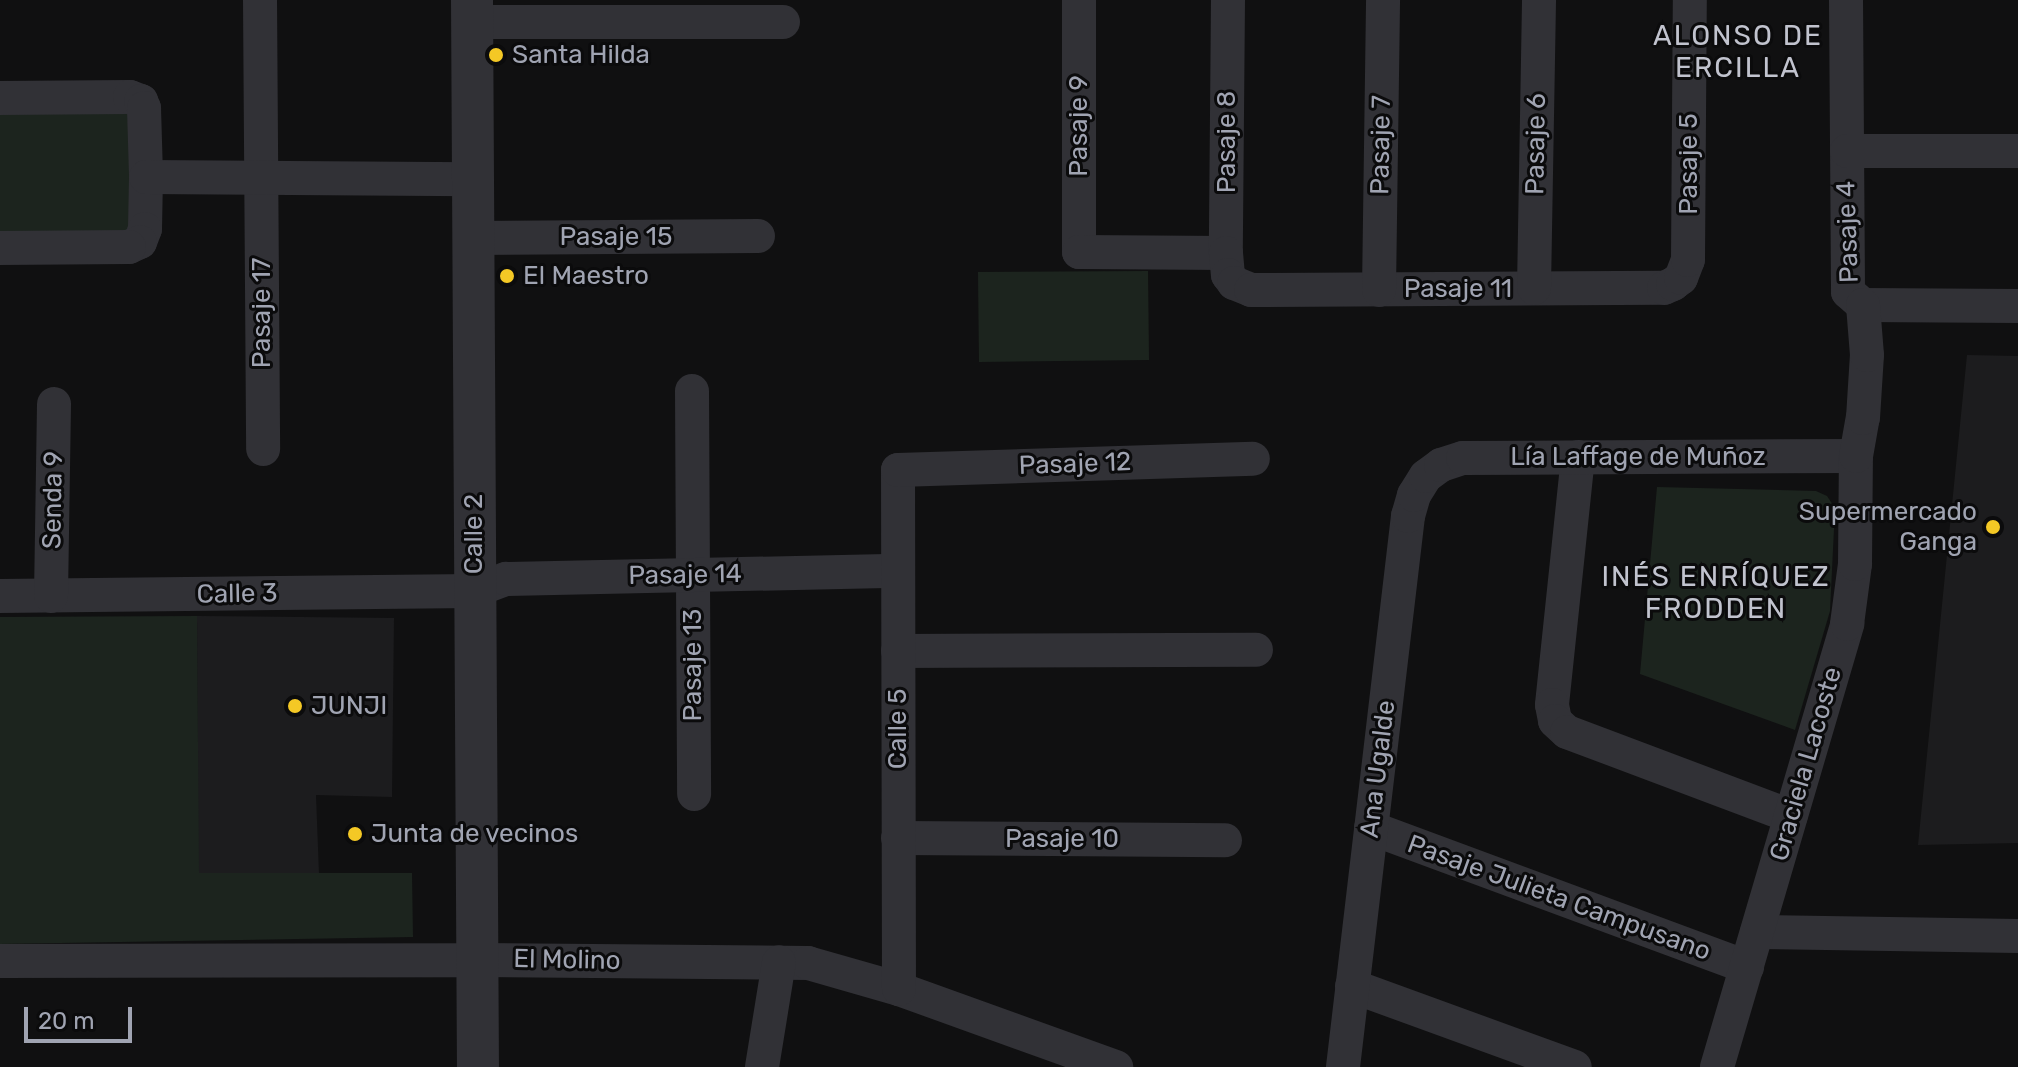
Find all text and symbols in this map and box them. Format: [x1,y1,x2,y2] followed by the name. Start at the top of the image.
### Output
[1653,19,1823,85] district label: ALONSO DE ERCILLA
[512,39,650,71] place label: Santa Hilda
[487,46,505,64] marker: Santa Hilda
[1063,75,1095,177] street label: Pasaje 9
[1211,91,1243,193] street label: Pasaje 8
[1520,93,1552,195] street label: Pasaje 6
[1365,95,1397,195] street label: Pasaje 7
[1673,113,1705,215] street label: Pasaje 5
[1831,180,1865,284] street label: Pasaje 4
[560,221,672,253] street label: Pasaje 15
[246,258,278,368] street label: Pasaje 17
[523,260,649,292] place label: El Maestro
[498,267,516,285] marker: El Maestro
[1404,273,1512,305] street label: Pasaje 11
[1510,441,1766,473] street label: Lía Laffage de Muñoz
[1018,446,1132,482] street label: Pasaje 12
[37,451,69,549] street label: Senda 9
[458,494,490,574] street label: Calle 2
[1799,496,1977,558] place label: Supermercado Ganga
[1984,518,2002,536] marker: Supermercado Ganga
[628,558,742,592] street label: Pasaje 14
[1601,560,1831,626] district label: INÉS ENRÍQUEZ FRODDEN
[196,578,278,610] street label: Calle 3
[677,609,709,721] street label: Pasaje 13
[1763,663,1849,865] street label: Graciela Lacoste
[882,689,914,769] street label: Calle 5
[311,690,387,722] place label: JUNJI
[286,697,304,715] marker: JUNJI
[1354,698,1402,840] street label: Ana Ugalde
[371,818,579,850] place label: Junta de vecinos
[1005,823,1119,855] street label: Pasaje 10
[346,825,364,843] marker: Junta de vecinos
[1403,829,1715,967] street label: Pasaje Julieta Campusano
[513,943,621,977] street label: El Molino
[28,991,136,1041] scale bar
[38,1007,95,1035] text: 20 m

